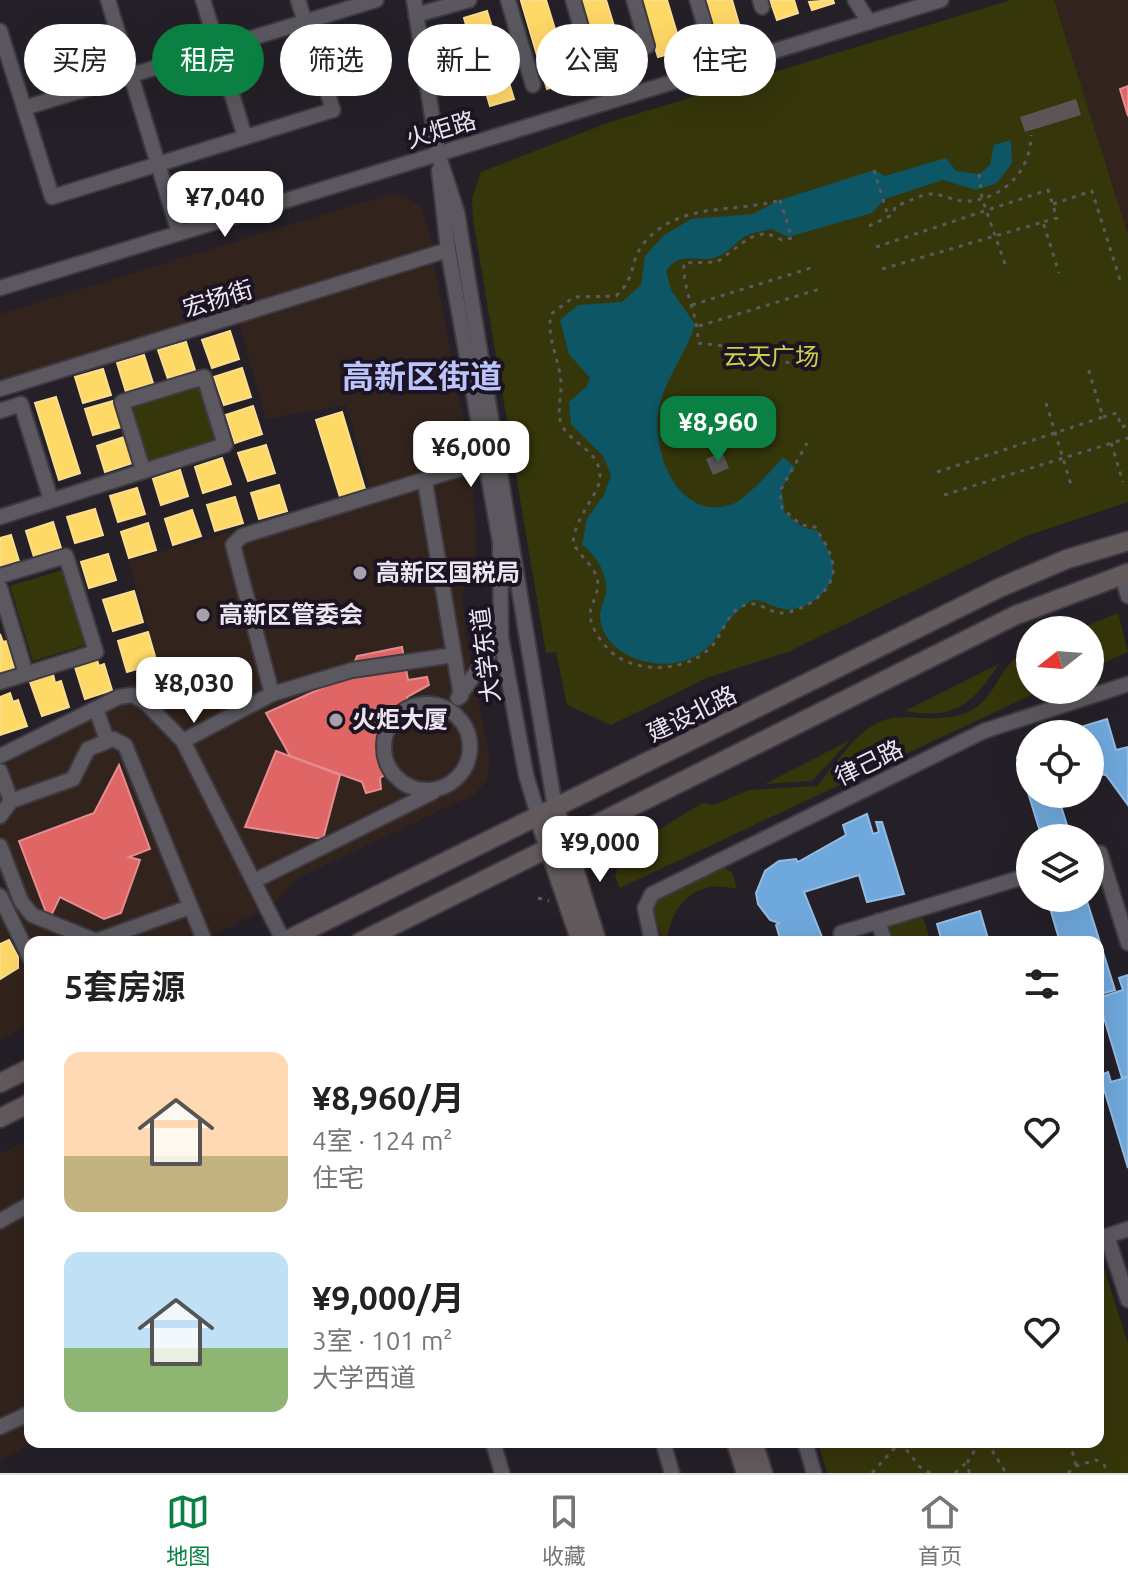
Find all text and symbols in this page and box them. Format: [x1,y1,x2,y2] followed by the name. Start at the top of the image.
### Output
[24,24,136,96] chip: 买房
[152,24,264,96] chip: 租房
[280,24,392,96] chip: 筛选
[408,24,520,96] chip: 新上
[536,24,648,96] chip: 公寓
[664,24,776,96] chip: 住宅
[402,106,479,153] street label: 火炬路
[160,171,290,239] pin: ¥7,040
[185,182,265,211] text: ¥7,040
[179,275,256,322] street label: 宏扬街
[723,343,819,370] park label: 云天广场
[342,358,502,394] district label: 高新区街道
[653,396,783,464] pin: ¥8,960
[678,407,758,436] text: ¥8,960
[406,421,536,489] pin: ¥6,000
[431,432,511,461] text: ¥6,000
[376,559,520,586] place label: 高新区国税局
[351,564,369,582] marker: 高新区国税局
[219,601,363,628] place label: 高新区管委会
[194,606,212,624] marker: 高新区管委会
[466,606,505,704] street label: 大学东道
[1016,616,1104,704] north arrow
[1016,616,1104,912] map controls
[129,657,259,725] pin: ¥8,030
[154,668,234,697] text: ¥8,030
[643,680,741,747] street label: 建设北路
[352,706,448,733] place label: 火炬大厦
[327,711,345,729] marker: 火炬大厦
[1016,720,1104,808] button: locate
[831,735,907,790] street label: 律己路
[535,816,665,884] pin: ¥9,000
[1016,824,1104,912] button: layers
[560,827,640,856] text: ¥9,000
[1020,962,1064,1006] icon: filters
[64,967,185,1005] text: 5套房源
[312,1078,465,1116] text: ¥8,960/月
[128,1084,224,1180] icon: home
[1020,1110,1064,1154] icon: heart
[312,1126,453,1155] text: 4室 · 124 m²
[312,1163,364,1192] text: 住宅
[312,1278,465,1316] text: ¥9,000/月
[128,1284,224,1380] icon: home
[1020,1310,1064,1354] icon: heart
[312,1326,453,1355] text: 3室 · 101 m²
[312,1363,416,1392] text: 大学西道
[166,1490,210,1570] tab: 地图
[542,1490,586,1570] tab: 收藏
[918,1490,962,1570] tab: 首页

